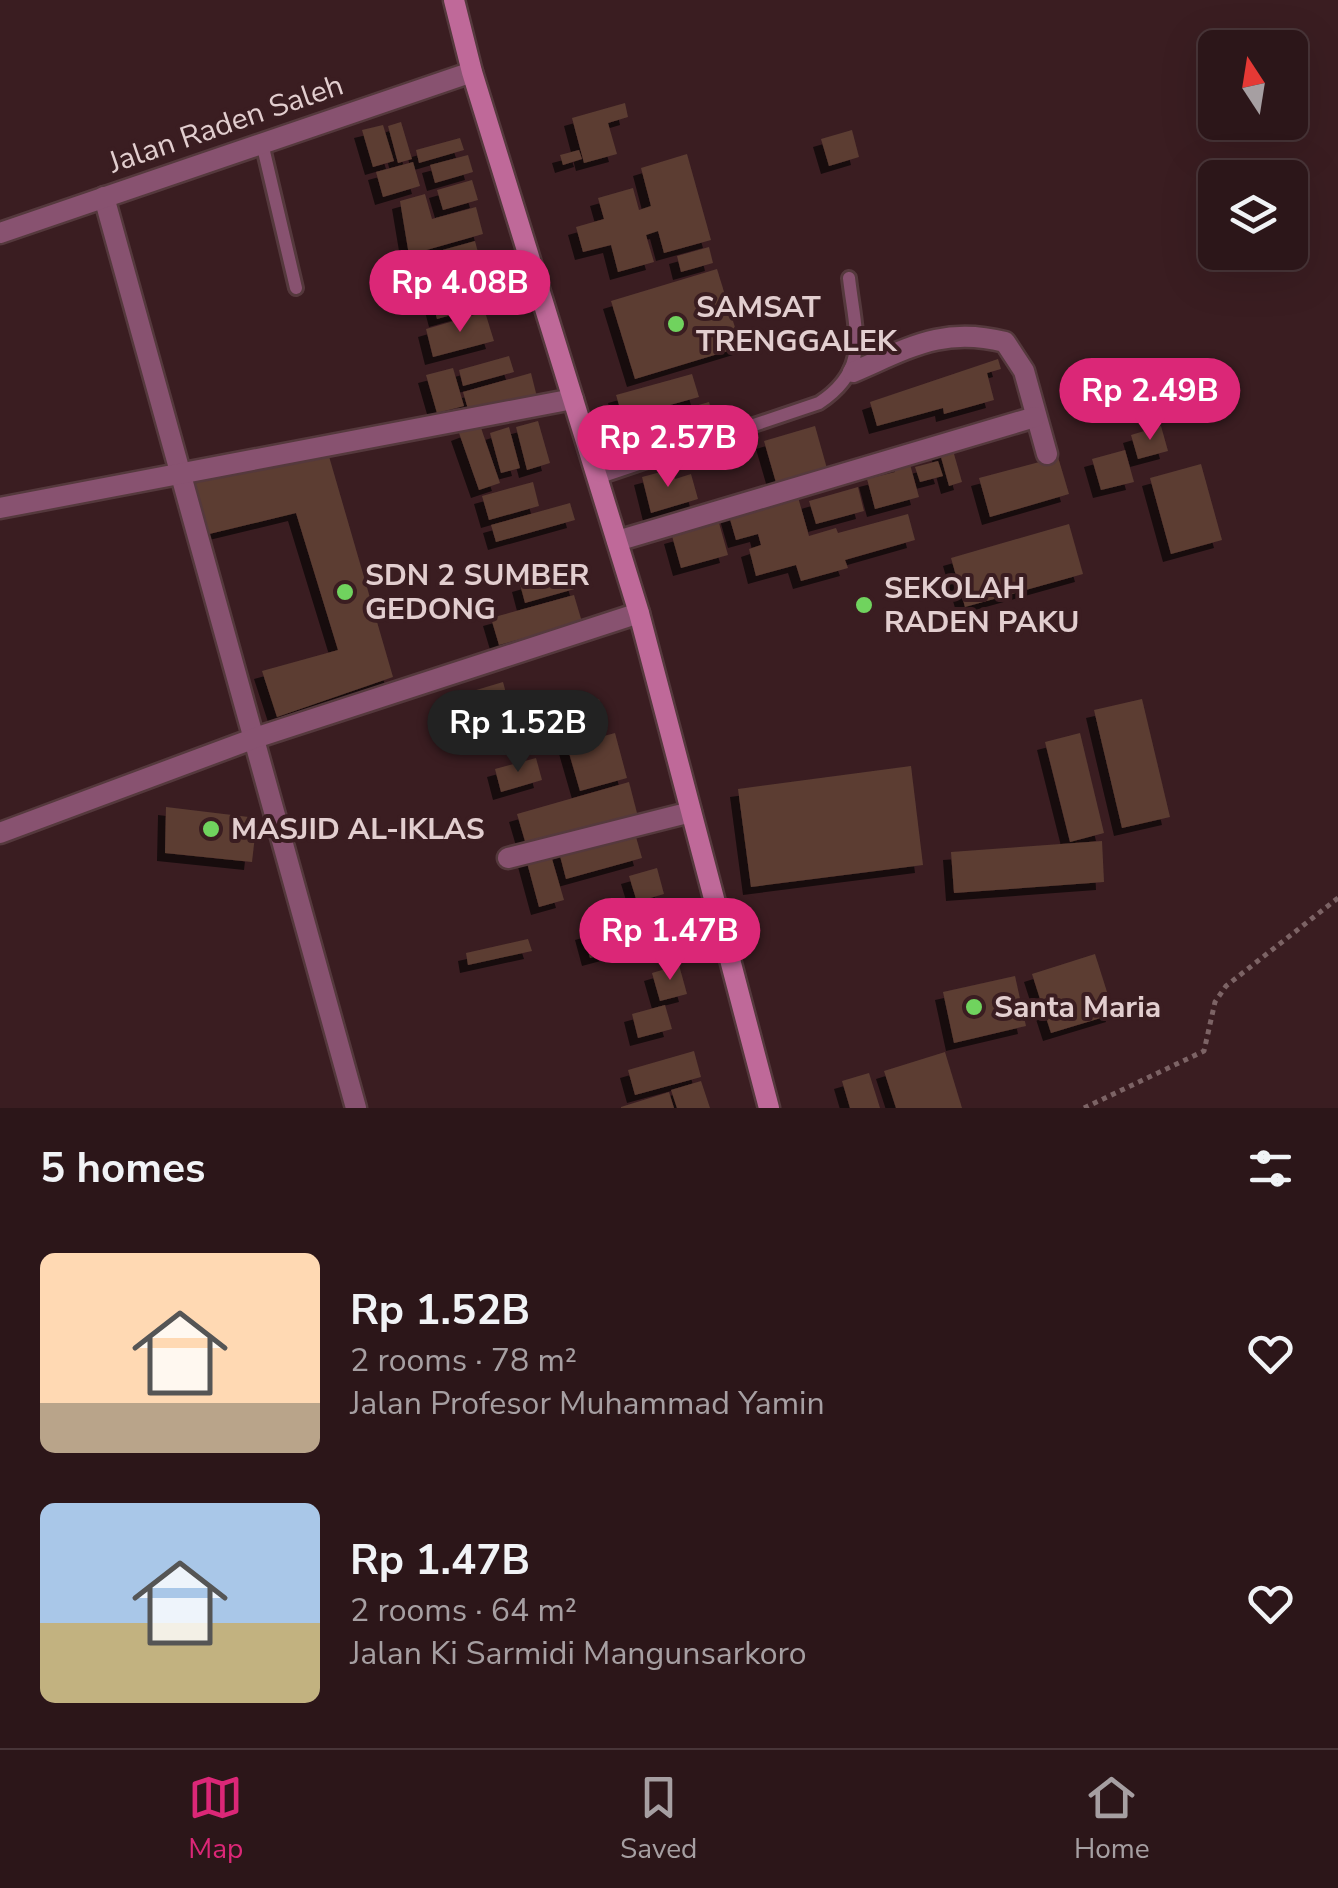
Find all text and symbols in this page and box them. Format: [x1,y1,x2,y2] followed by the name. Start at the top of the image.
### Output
[1198,30,1308,140] north arrow
[1198,30,1308,270] map controls
[102,65,349,184] street label: Jalan Raden Saleh
[1198,160,1308,270] button: layers
[357,250,563,335] pin: Rp 4.08B
[391,261,529,304] text: Rp 4.08B
[696,287,898,362] place label: SAMSAT TRENGGALEK
[665,313,687,335] marker: SAMSAT TRENGGALEK
[1047,358,1253,443] pin: Rp 2.49B
[1081,369,1219,412] text: Rp 2.49B
[565,405,771,490] pin: Rp 2.57B
[599,416,737,459] text: Rp 2.57B
[365,555,590,630] place label: SDN 2 SUMBER GEDONG
[884,568,1079,643] place label: SEKOLAH RADEN PAKU
[334,581,356,603] marker: SDN 2 SUMBER GEDONG
[853,594,875,616] marker: SEKOLAH RADEN PAKU
[415,690,621,775] pin: Rp 1.52B
[449,701,587,744] text: Rp 1.52B
[231,809,485,850] place label: MASJID AL-IKLAS
[200,818,222,840] marker: MASJID AL-IKLAS
[567,898,773,983] pin: Rp 1.47B
[601,909,739,952] text: Rp 1.47B
[994,987,1161,1028] place label: Santa Maria
[963,996,985,1018] marker: Santa Maria
[40,1140,205,1197] text: 5 homes
[1243,1141,1298,1196] icon: filters
[350,1282,530,1339] text: Rp 1.52B
[120,1293,240,1413] icon: home
[1243,1326,1298,1381] icon: heart
[350,1339,577,1382] text: 2 rooms · 78 m²
[350,1382,825,1425] text: Jalan Profesor Muhammad Yamin
[350,1532,530,1589] text: Rp 1.47B
[120,1543,240,1663] icon: home
[1243,1576,1298,1631] icon: heart
[350,1589,577,1632] text: 2 rooms · 64 m²
[350,1632,807,1675] text: Jalan Ki Sarmidi Mangunsarkoro
[188,1770,243,1868] tab: Map
[620,1770,697,1868] tab: Saved
[1074,1770,1150,1868] tab: Home

